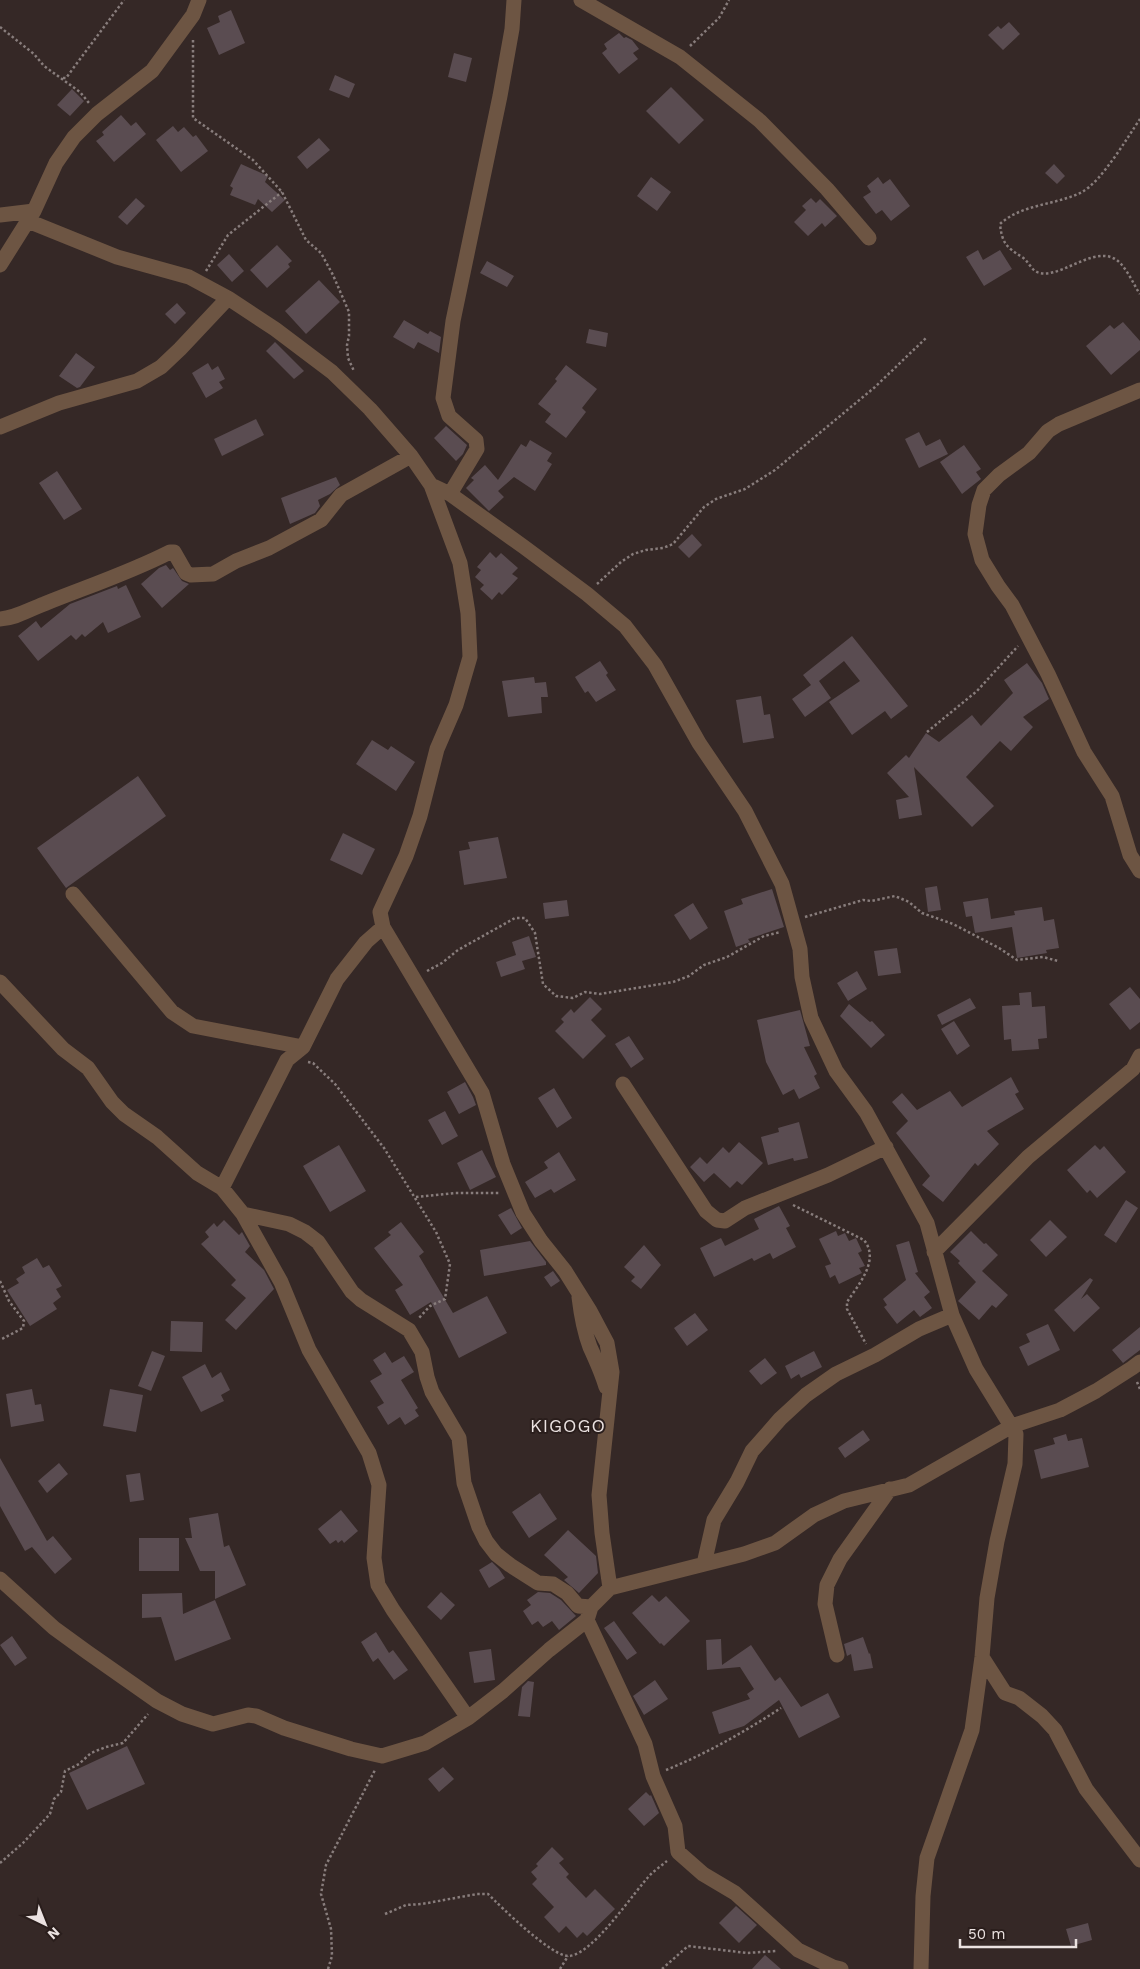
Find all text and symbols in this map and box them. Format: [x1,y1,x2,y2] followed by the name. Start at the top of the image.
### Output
[530,1415,606,1436] district label: KIGOGO
[20,1899,70,1949] north arrow
[960,1916,1076,1948] scale bar
[45,1924,63,1943] text: N
[968,1925,1005,1943] text: 50 m

